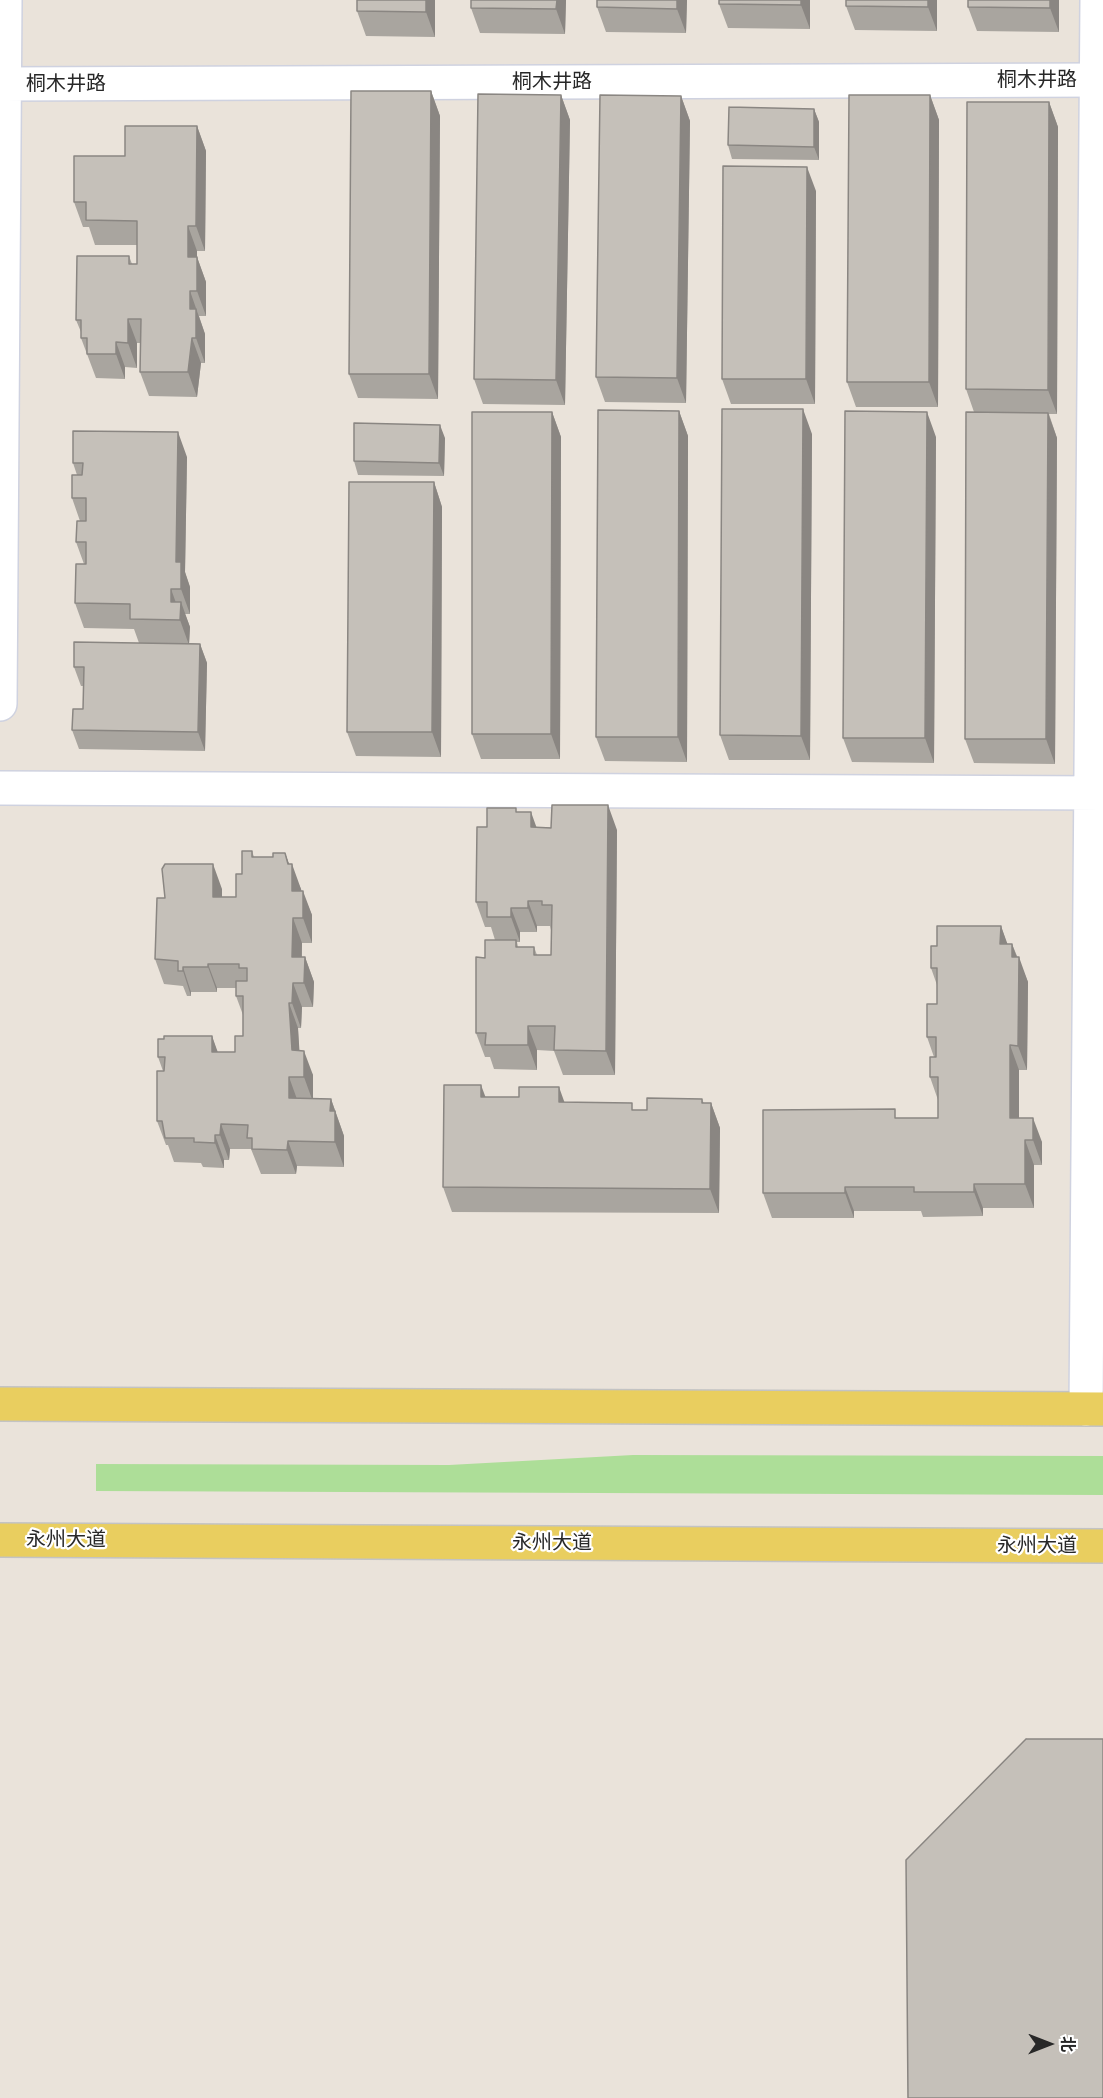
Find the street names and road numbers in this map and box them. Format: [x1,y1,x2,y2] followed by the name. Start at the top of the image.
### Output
[997,68,1077,92] street label: 桐木井路
[512,70,592,94] street label: 桐木井路
[26,72,106,96] street label: 桐木井路
[26,1528,106,1552] street label: 永州大道
[512,1531,592,1555] street label: 永州大道
[997,1534,1077,1558] street label: 永州大道

